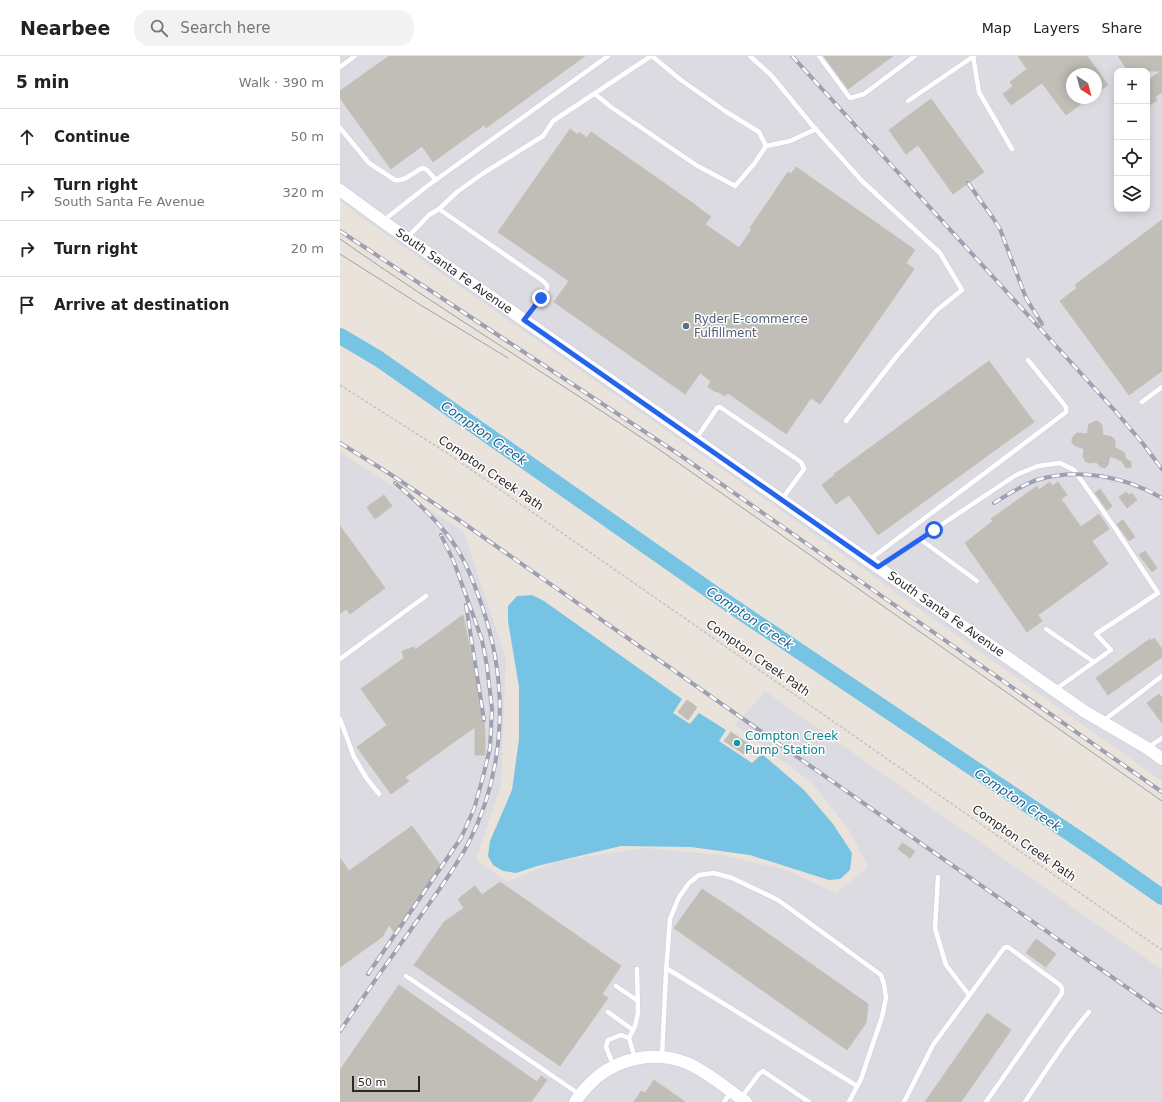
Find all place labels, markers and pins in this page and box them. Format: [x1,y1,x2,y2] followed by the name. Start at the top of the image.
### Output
[694,312,808,340] place label: Ryder E-commerce Fulfillment
[681,321,691,331] marker: Ryder E-commerce Fulfillment
[745,729,838,757] place label: Compton Creek Pump Station
[732,738,742,748] marker: Compton Creek Pump Station

